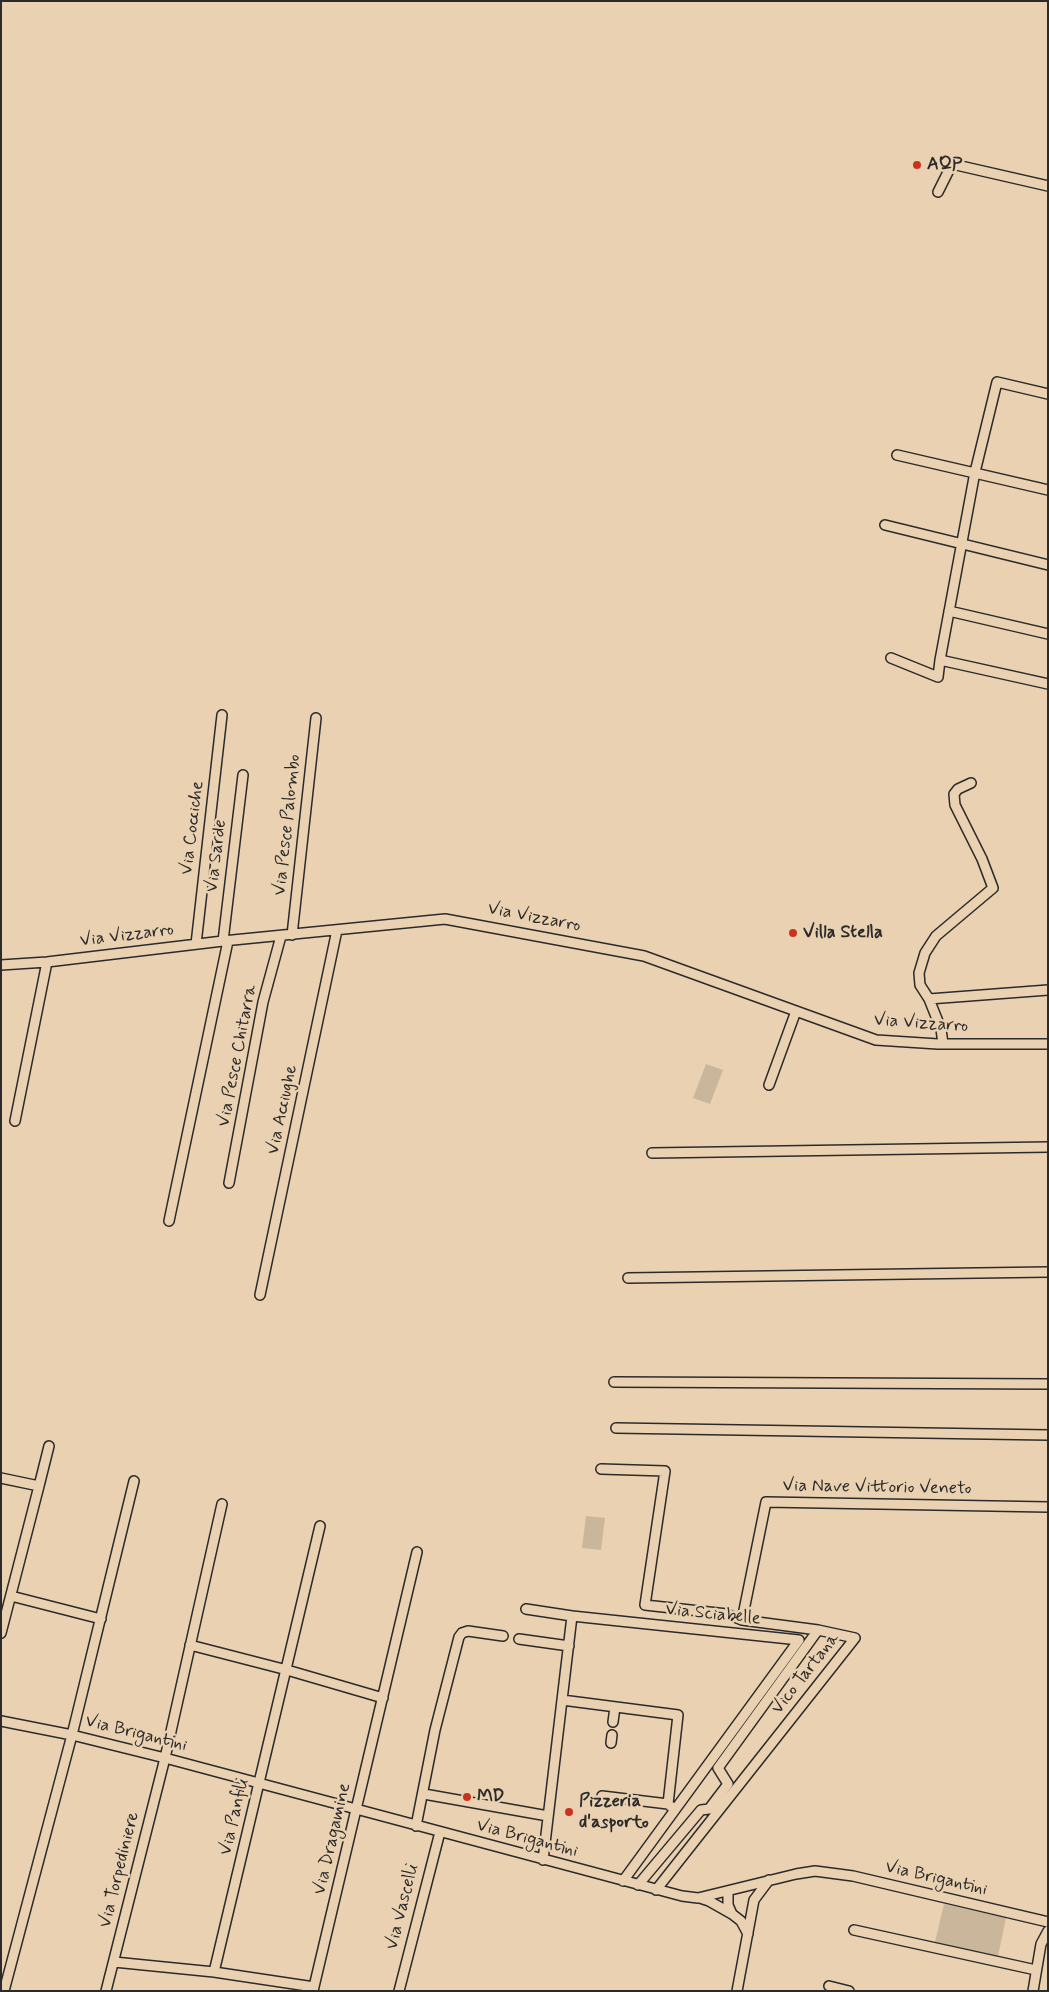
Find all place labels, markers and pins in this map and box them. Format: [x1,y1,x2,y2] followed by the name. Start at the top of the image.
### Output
[927,154,962,176] place label: AQP
[911,159,923,171] marker: AQP
[803,922,883,944] place label: Villa Stella
[787,927,799,939] marker: Villa Stella
[477,1786,504,1808] place label: MD
[461,1791,473,1803] marker: MD
[579,1791,649,1834] place label: Pizzeria d'asporto
[563,1806,575,1818] marker: Pizzeria d'asporto

